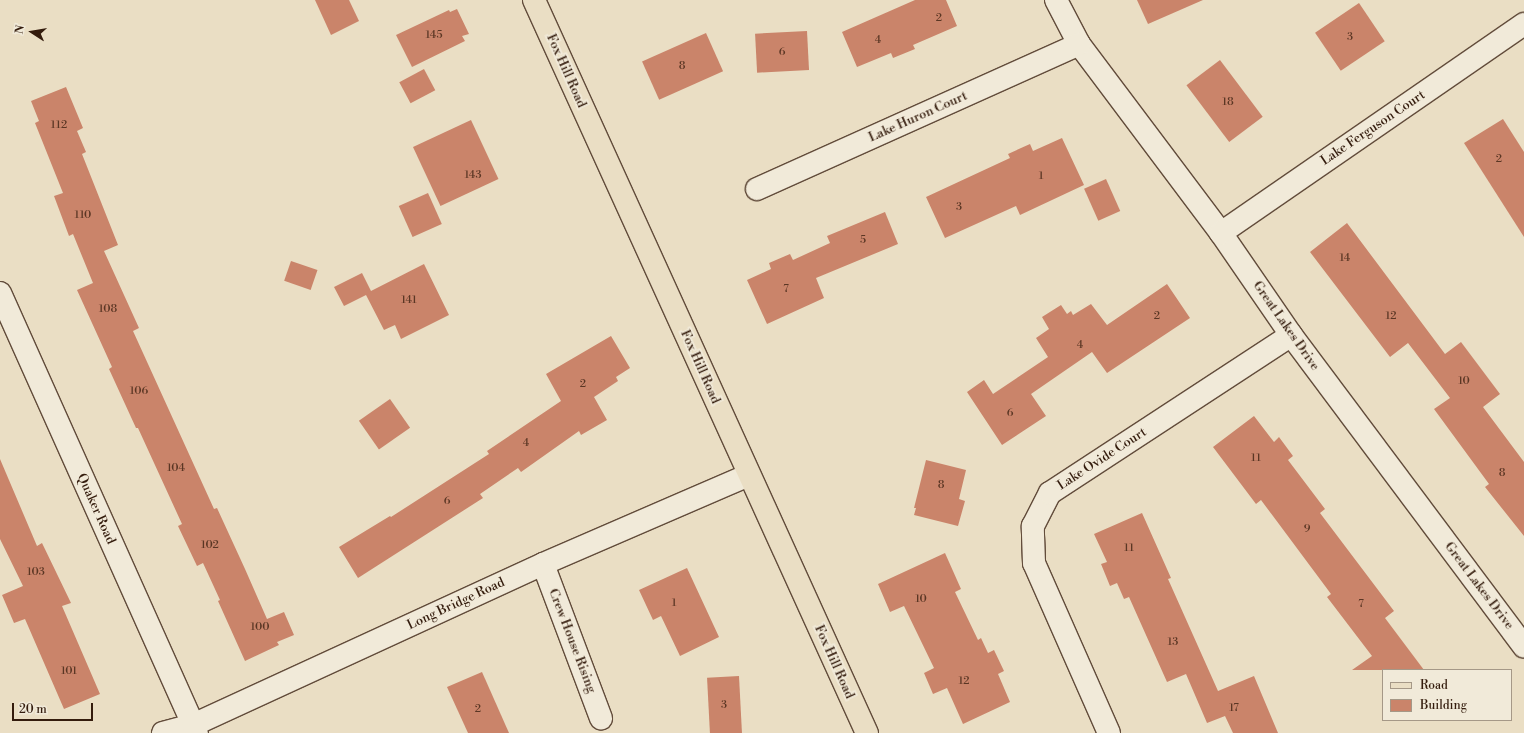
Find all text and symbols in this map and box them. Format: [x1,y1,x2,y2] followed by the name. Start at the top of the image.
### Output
[936,11,942,25] house number: 2
[12,12,52,52] north arrow
[13,24,28,35] text: N
[426,28,442,42] house number: 145
[1347,30,1353,44] house number: 3
[543,32,589,110] street label: Fox Hill Road
[875,33,881,47] house number: 4
[779,45,785,59] house number: 6
[679,59,685,73] house number: 8
[1318,87,1428,169] street label: Lake Ferguson Court
[866,88,970,146] street label: Lake Huron Court
[1222,95,1234,109] house number: 18
[51,118,67,132] house number: 112
[1496,152,1502,166] house number: 2
[465,168,481,182] house number: 143
[1039,169,1043,183] house number: 1
[956,200,962,214] house number: 3
[75,208,91,222] house number: 110
[860,233,866,247] house number: 5
[1340,251,1350,265] house number: 14
[1249,278,1323,374] street label: Great Lakes Drive
[783,282,789,296] house number: 7
[401,293,417,307] house number: 141
[99,302,117,316] house number: 108
[1154,309,1160,323] house number: 2
[1385,309,1397,323] house number: 12
[677,328,723,406] street label: Fox Hill Road
[1077,338,1083,352] house number: 4
[1458,374,1470,388] house number: 10
[580,377,586,391] house number: 2
[130,384,148,398] house number: 106
[1007,406,1013,420] house number: 6
[1055,424,1149,494] street label: Lake Ovide Court
[523,436,529,450] house number: 4
[1251,451,1261,465] house number: 11
[167,461,185,475] house number: 104
[1499,466,1505,480] house number: 8
[73,471,119,547] street label: Quaker Road
[938,478,944,492] house number: 8
[444,494,450,508] house number: 6
[1304,522,1310,536] house number: 9
[201,538,219,552] house number: 102
[1441,539,1517,633] street label: Great Lakes Drive
[1124,541,1134,555] house number: 11
[27,565,45,579] house number: 103
[405,575,507,633] street label: Long Bridge Road
[545,587,599,695] street label: Crew House Rising
[915,592,927,606] house number: 10
[672,596,676,610] house number: 1
[1358,597,1364,611] house number: 7
[251,620,269,634] house number: 100
[811,623,857,701] street label: Fox Hill Road
[1168,635,1178,649] house number: 13
[61,664,77,678] house number: 101
[1382,669,1512,721] legend
[958,674,970,688] house number: 12
[1420,678,1448,693] text: Road
[14,695,95,721] scale bar
[721,698,727,712] house number: 3
[1420,698,1467,713] text: Building
[1229,701,1239,715] house number: 17
[19,702,47,717] text: 20 m
[475,702,481,716] house number: 2

